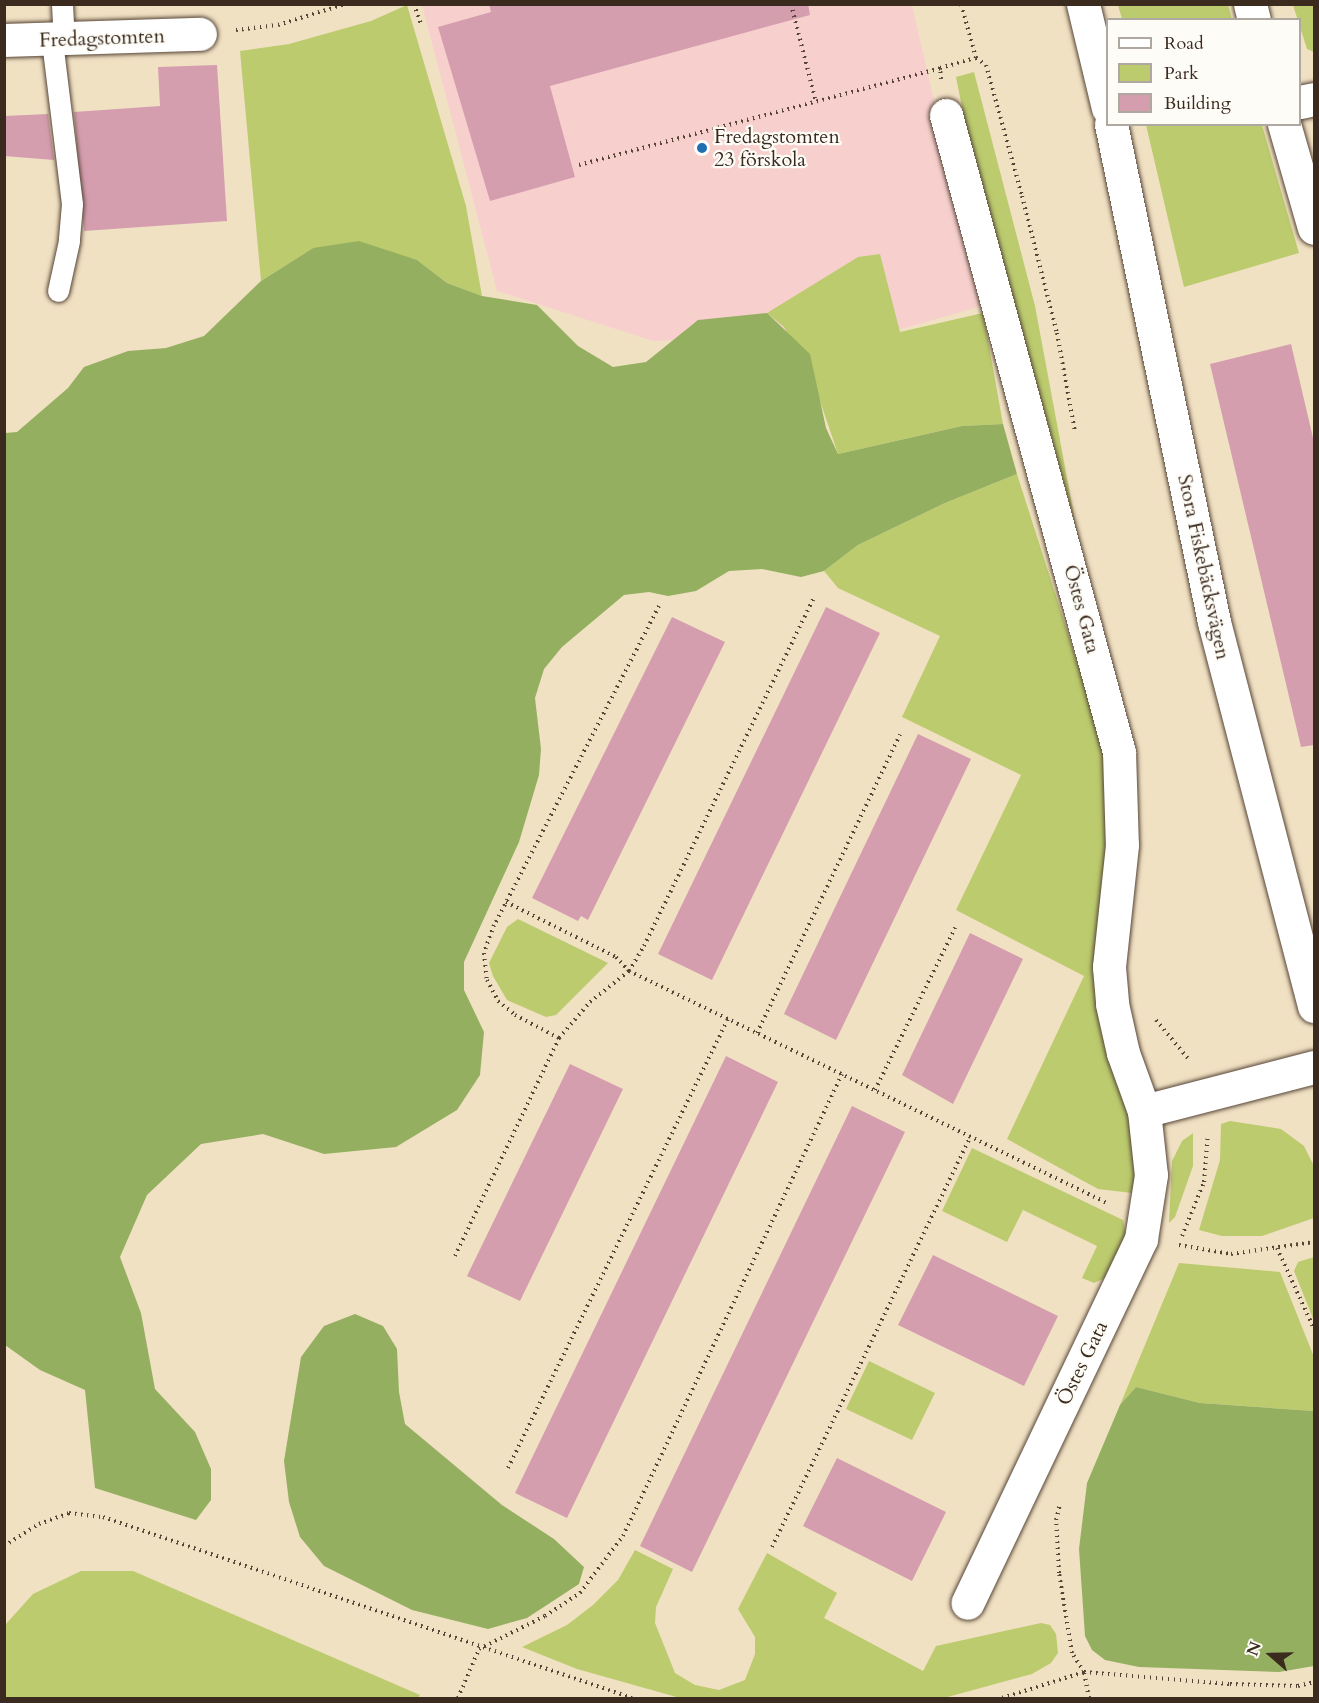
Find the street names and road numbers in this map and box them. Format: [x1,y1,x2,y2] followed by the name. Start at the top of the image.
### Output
[39,24,165,52] street label: Fredagstomten
[1173,472,1235,662] street label: Stora Fiskebäcksvägen
[1059,562,1105,656] street label: Östes Gata
[1051,1317,1113,1409] street label: Östes Gata

